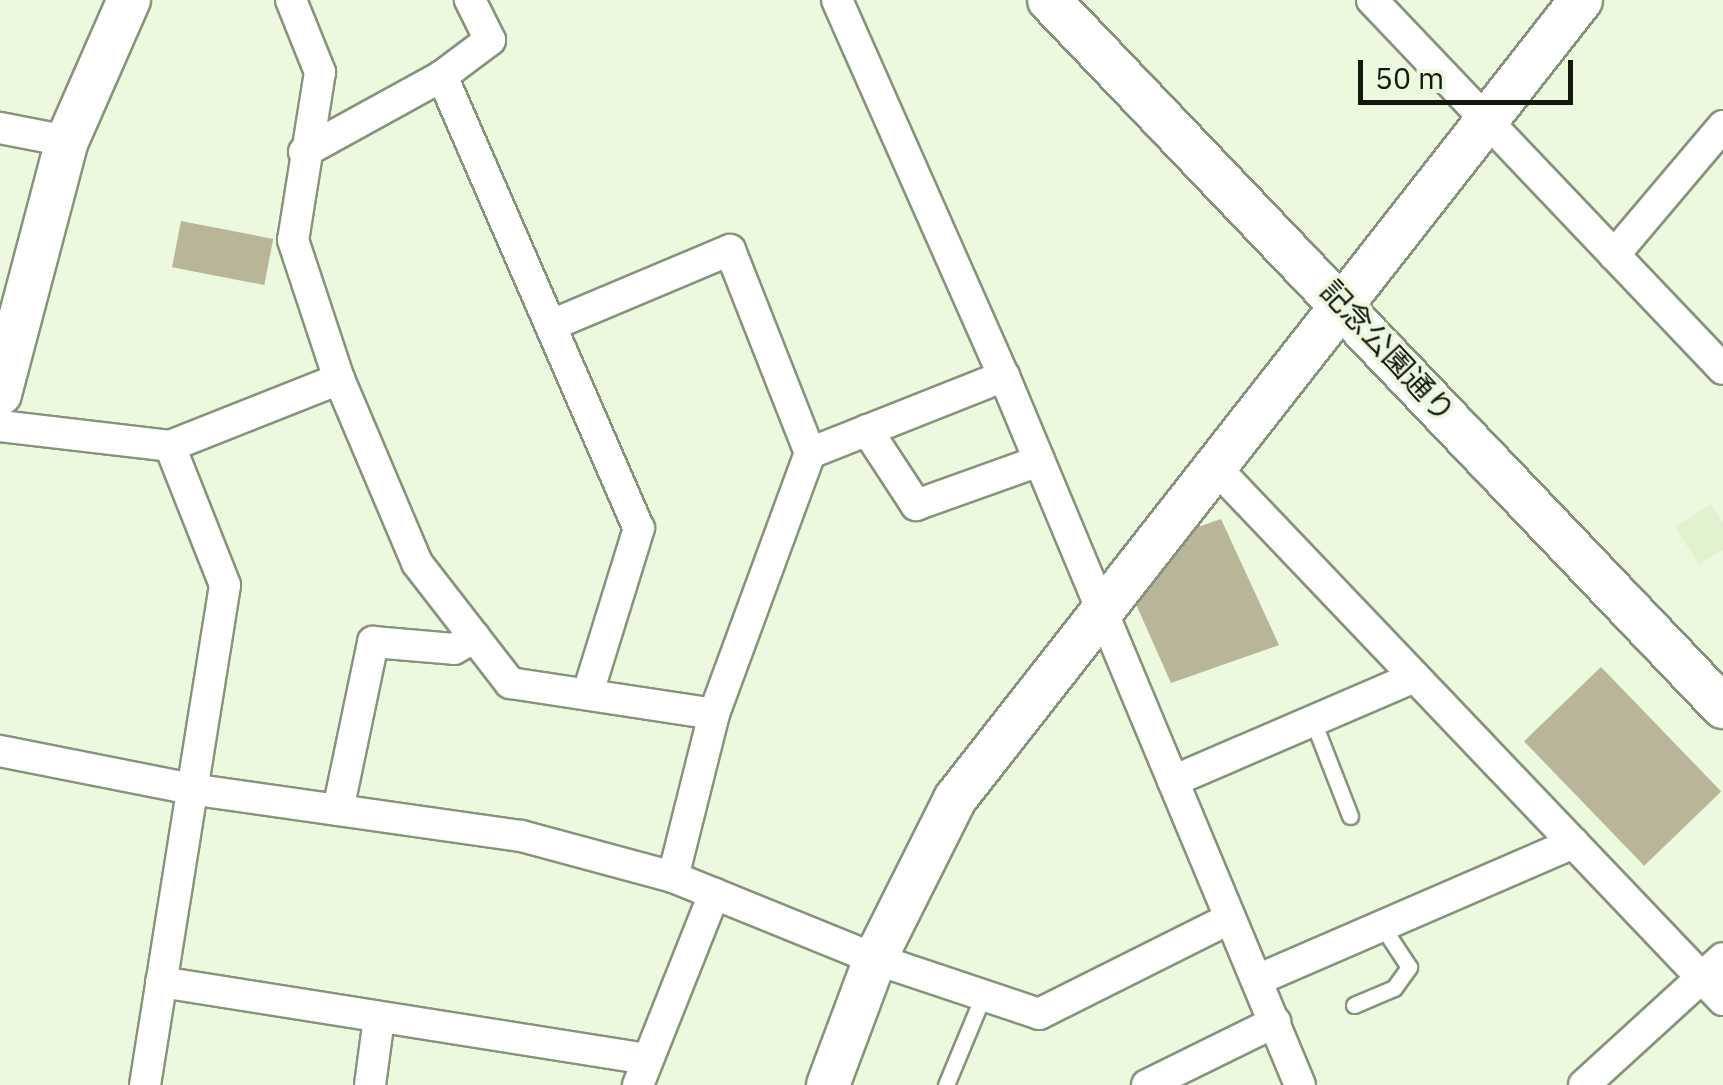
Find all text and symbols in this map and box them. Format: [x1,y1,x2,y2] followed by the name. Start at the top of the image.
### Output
[1363,40,1578,102] scale bar
[1375,58,1444,97] text: 50 m
[1313,273,1463,429] street label: 記念公園通り

